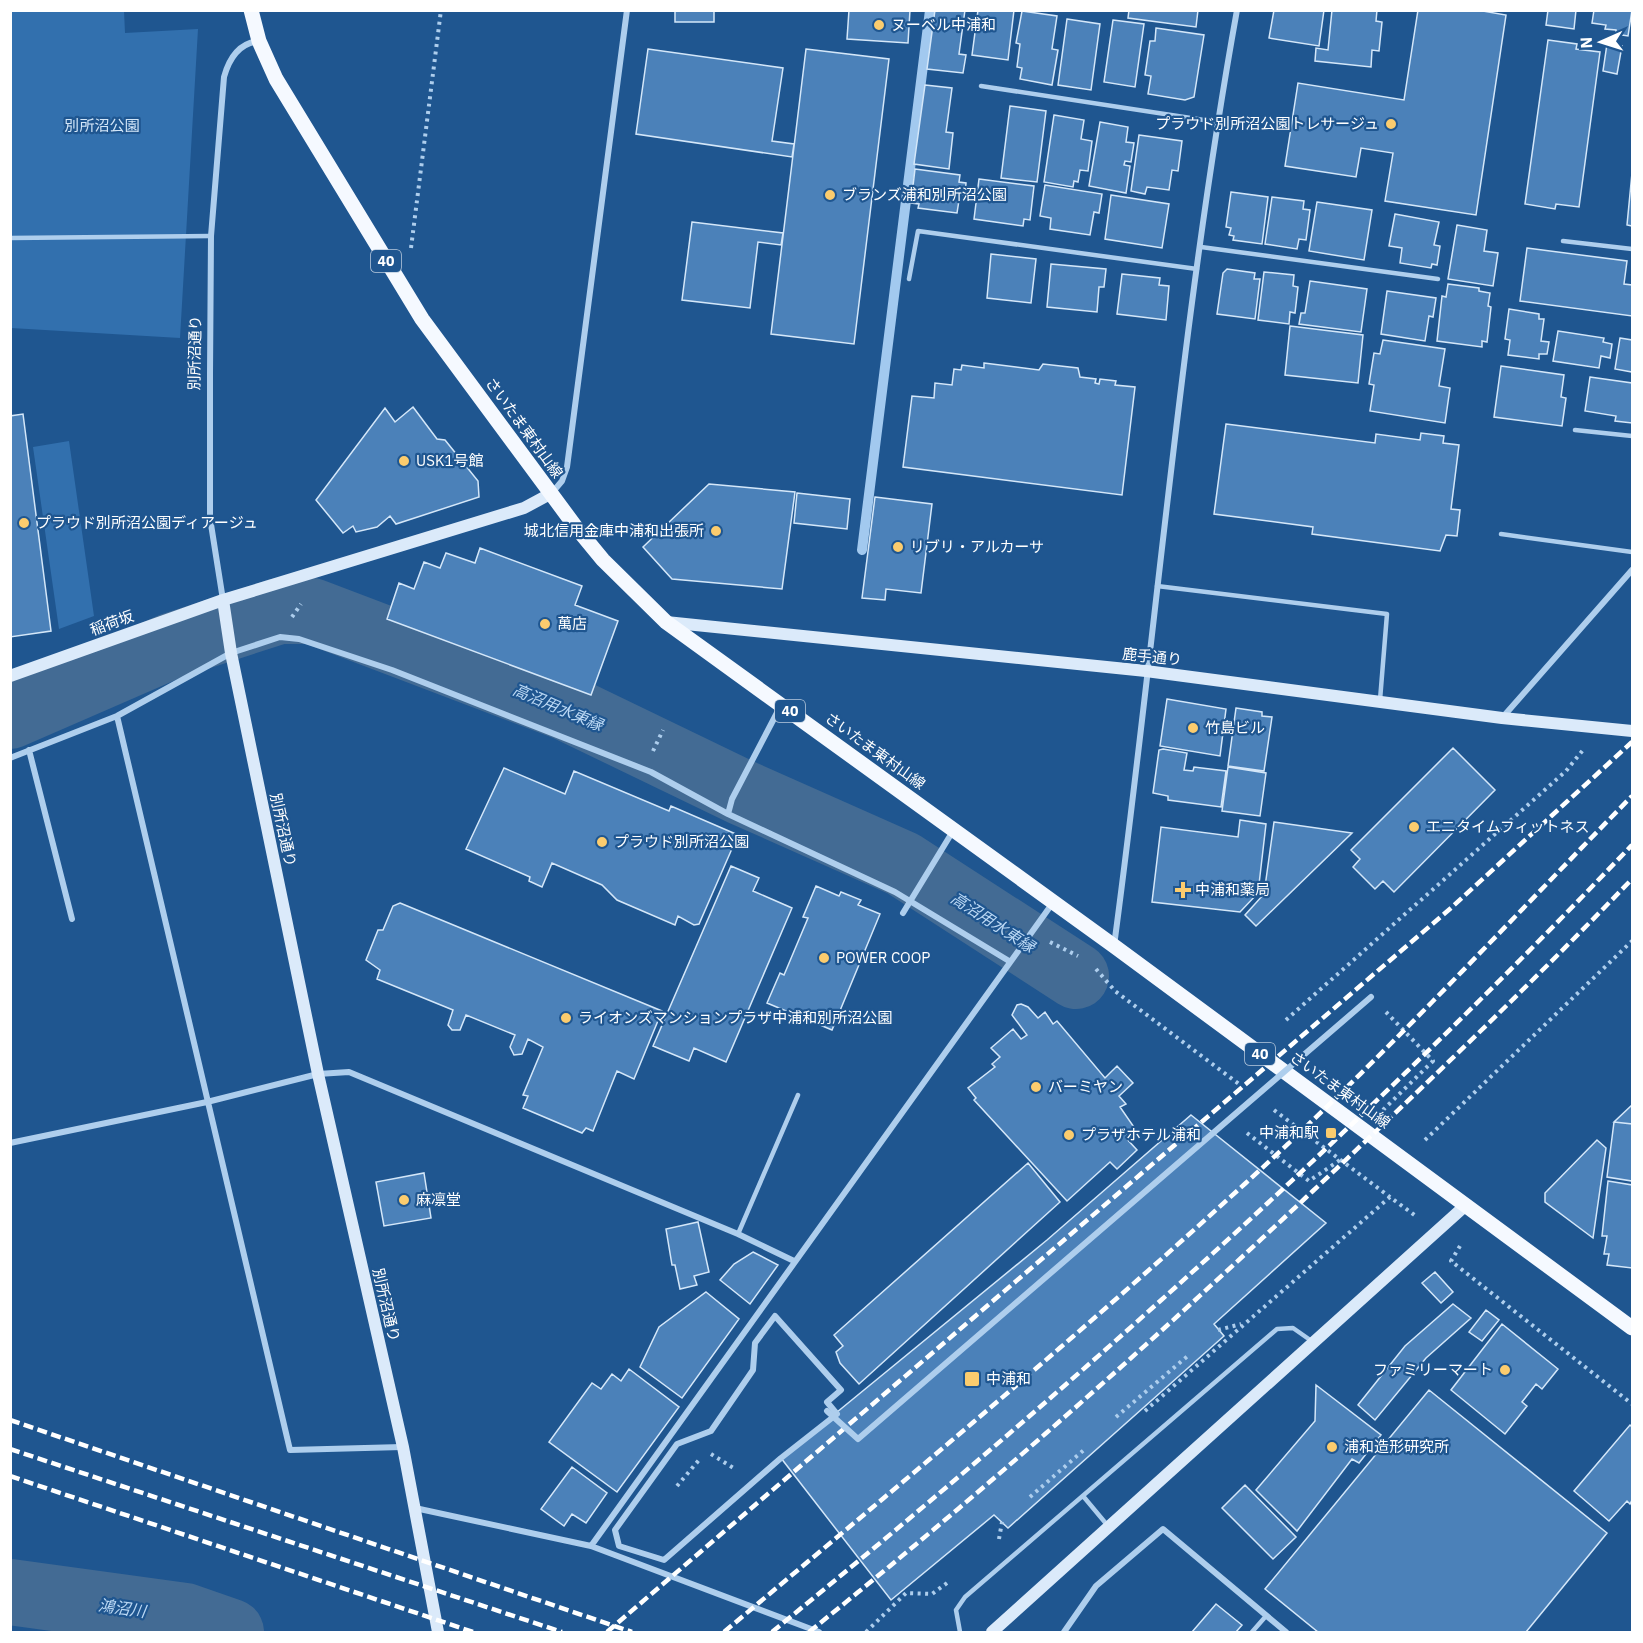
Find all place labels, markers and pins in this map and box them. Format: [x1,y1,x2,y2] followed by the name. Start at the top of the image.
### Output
[891,15,996,34] place label: ヌーベル中浦和
[872,18,886,32] marker: ヌーベル中浦和
[1155,114,1379,133] place label: プラウド別所沼公園トレサージュ
[1384,117,1398,131] marker: プラウド別所沼公園トレサージュ
[842,185,1007,204] place label: ブランズ浦和別所沼公園
[823,188,837,202] marker: ブランズ浦和別所沼公園
[416,451,483,470] place label: USK1号館
[397,454,411,468] marker: USK1号館
[36,513,258,532] place label: プラウド別所沼公園ディアージュ
[17,516,31,530] marker: プラウド別所沼公園ディアージュ
[524,521,704,540] place label: 城北信用金庫中浦和出張所
[709,524,723,538] marker: 城北信用金庫中浦和出張所
[910,537,1044,556] place label: リブリ・アルカーサ
[891,540,905,554] marker: リブリ・アルカーサ
[557,614,587,633] place label: 萬店
[538,617,552,631] marker: 萬店
[1205,718,1265,737] place label: 竹島ビル
[1186,721,1200,735] marker: 竹島ビル
[1426,817,1590,836] place label: エニタイムフィットネス
[1407,820,1421,834] marker: エニタイムフィットネス
[614,832,749,851] place label: プラウド別所沼公園
[595,835,609,849] marker: プラウド別所沼公園
[1195,880,1270,899] place label: 中浦和薬局
[1176,883,1190,897] marker: 中浦和薬局
[836,948,930,967] place label: POWER COOP
[817,951,831,965] marker: POWER COOP
[578,1008,892,1027] place label: ライオンズマンションプラザ中浦和別所沼公園
[559,1011,573,1025] marker: ライオンズマンションプラザ中浦和別所沼公園
[1048,1077,1123,1096] place label: バーミヤン
[1029,1080,1043,1094] marker: バーミヤン
[1259,1123,1319,1142] place label: 中浦和駅
[1081,1125,1201,1144] place label: プラザホテル浦和
[1324,1126,1338,1140] marker: 中浦和駅
[1062,1128,1076,1142] marker: プラザホテル浦和
[416,1190,461,1209] place label: 麻凛堂
[397,1193,411,1207] marker: 麻凛堂
[1373,1360,1493,1379] place label: ファミリーマート
[1498,1363,1512,1377] marker: ファミリーマート
[986,1369,1031,1388] place label: 中浦和
[963,1370,981,1388] marker: 中浦和
[1344,1437,1449,1456] place label: 浦和造形研究所
[1325,1440,1339,1454] marker: 浦和造形研究所

